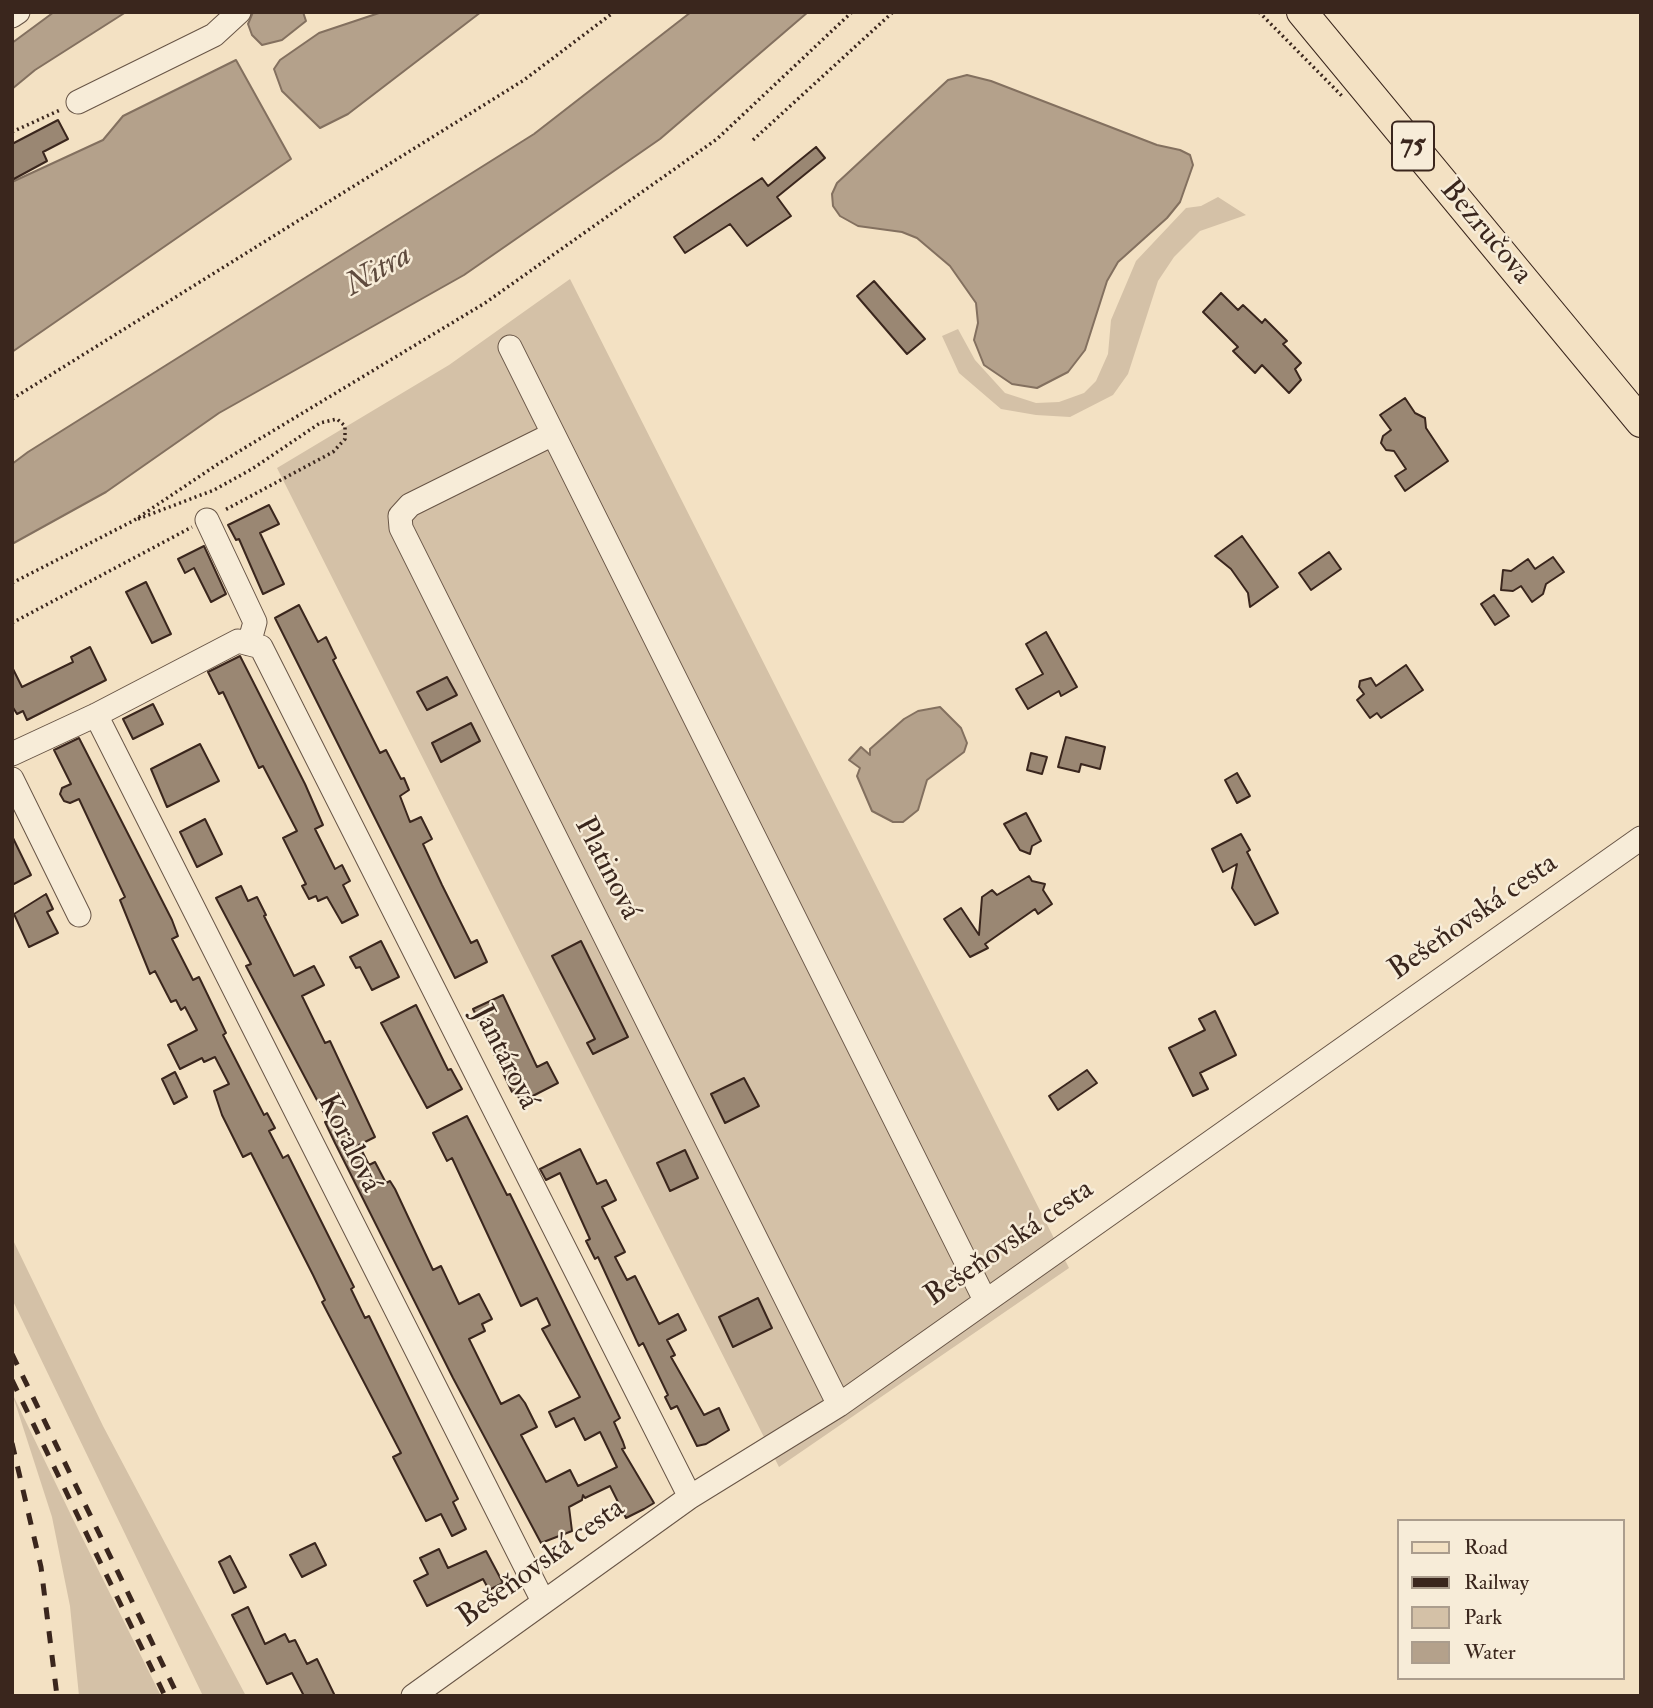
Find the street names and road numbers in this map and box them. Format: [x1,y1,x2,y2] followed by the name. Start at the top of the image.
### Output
[1392,122,1434,170] road number: 75
[1431,174,1539,292] street label: Bezručova
[565,812,647,926] street label: Platinová
[1383,847,1565,989] street label: Bešeňovská cesta
[463,1000,545,1116] street label: Jantárová
[308,1089,388,1199] street label: Koralová
[919,1173,1101,1315] street label: Bešeňovská cesta
[452,1491,632,1637] street label: Bešeňovská cesta

